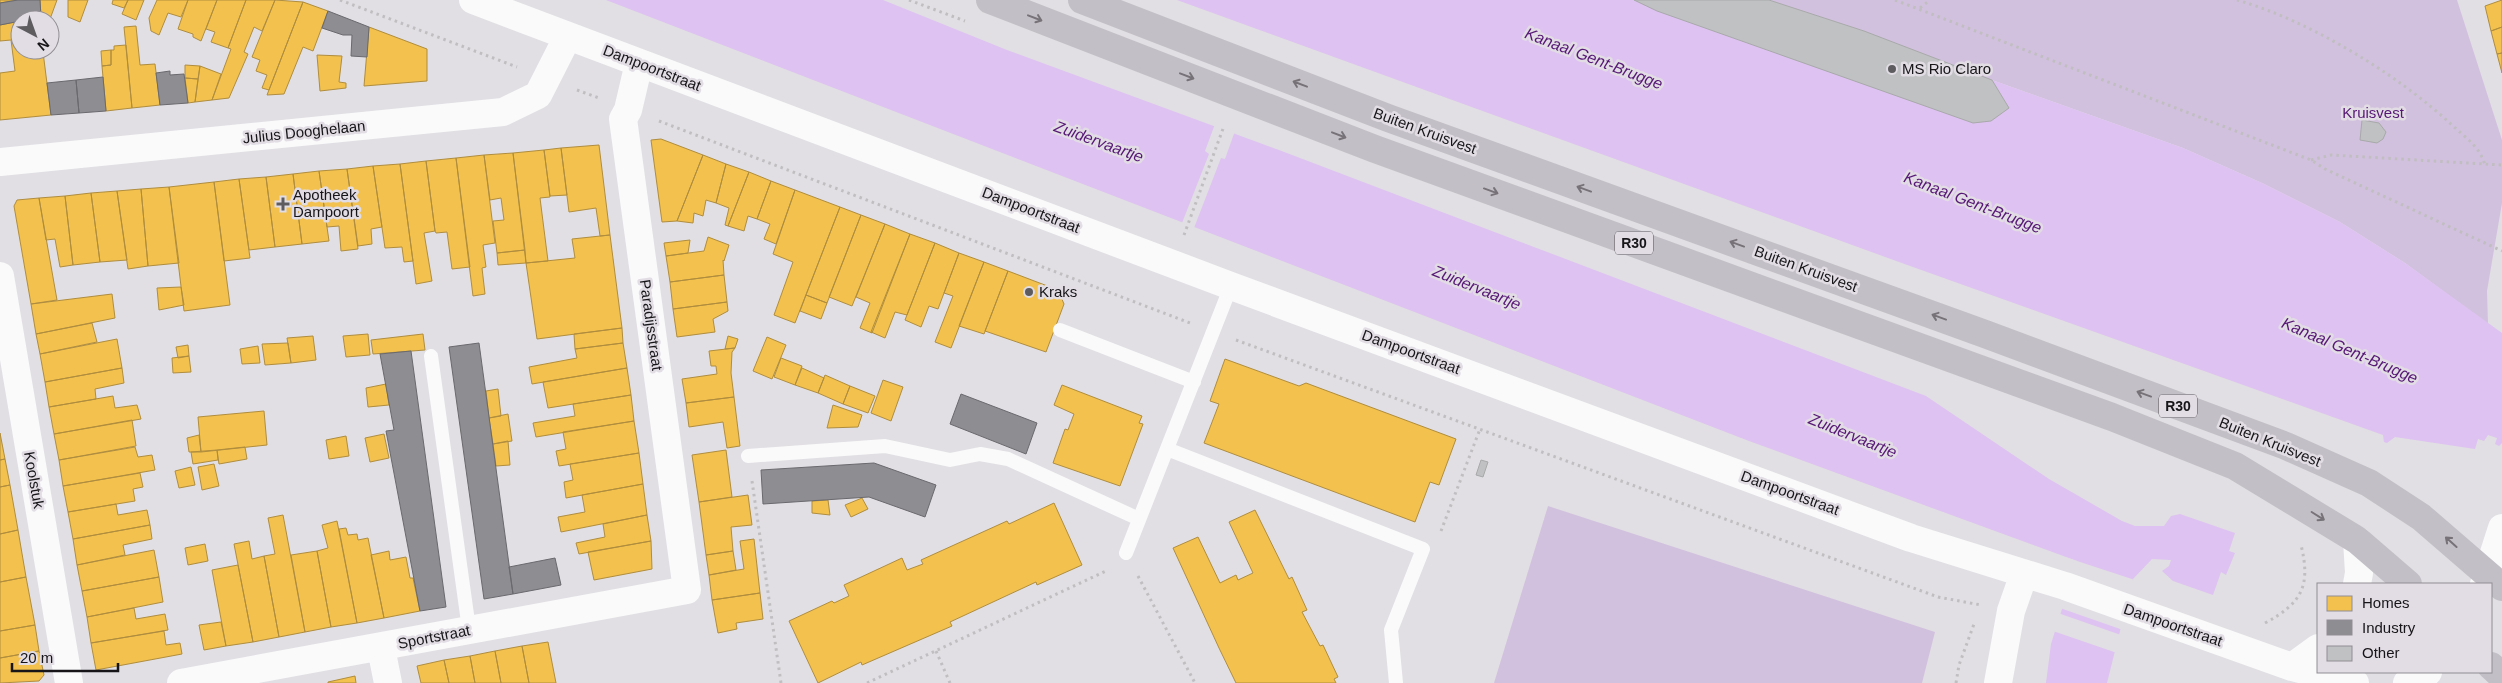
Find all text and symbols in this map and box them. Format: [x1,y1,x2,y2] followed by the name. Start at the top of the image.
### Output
[10,10,60,60] north arrow
[1028,14,1043,23] one-way arrow
[1523,24,1665,93] water label: Kanaal Gent-Brugge
[34,35,53,54] text: N
[601,41,704,94] street label: Dampoortstraat
[1902,60,1991,77] place label: MS Rio Claro
[1886,63,1898,75] marker: MS Rio Claro
[1179,72,1194,81] one-way arrow
[1293,79,1308,88] one-way arrow
[1371,104,1480,157] street label: Buiten Kruisvest
[2342,104,2405,121] park label: Kruisvest
[242,117,366,146] street label: Julius Dooghelaan
[1051,117,1146,165] water label: Zuidervaartje
[1331,131,1346,140] one-way arrow
[1902,168,2044,237] water label: Kanaal Gent-Brugge
[980,183,1083,236] street label: Dampoortstraat
[1577,184,1592,193] one-way arrow
[293,186,360,220] place label: Apotheek Dampoort
[1483,187,1498,196] one-way arrow
[277,198,289,210] marker: Apotheek Dampoort
[1615,232,1653,254] road number: R30
[1730,239,1745,248] one-way arrow
[1752,242,1861,295] street label: Buiten Kruisvest
[1429,262,1523,313] water label: Zuidervaartje
[637,278,666,372] street label: Paradijsstraat
[1039,283,1077,300] place label: Kraks
[1023,286,1035,298] marker: Kraks
[1932,312,1947,321] one-way arrow
[2279,314,2420,387] water label: Kanaal Gent-Brugge
[1360,326,1463,377] street label: Dampoortstraat
[2137,389,2153,398] one-way arrow
[2159,394,2197,418] road number: R30
[1805,410,1899,461] water label: Zuidervaartje
[2217,413,2324,470] street label: Buiten Kruisvest
[21,450,48,510] street label: Koolstuk
[1739,467,1842,518] street label: Dampoortstraat
[2311,511,2325,521] one-way arrow
[2445,536,2458,547] one-way arrow
[2317,583,2492,673] legend
[2362,594,2410,611] text: Homes
[2122,600,2226,650] street label: Dampoortstraat
[2362,619,2416,636] text: Industry
[396,621,472,652] street label: Sportstraat
[12,640,119,672] scale bar
[2362,644,2400,661] text: Other
[20,649,53,666] text: 20 m

